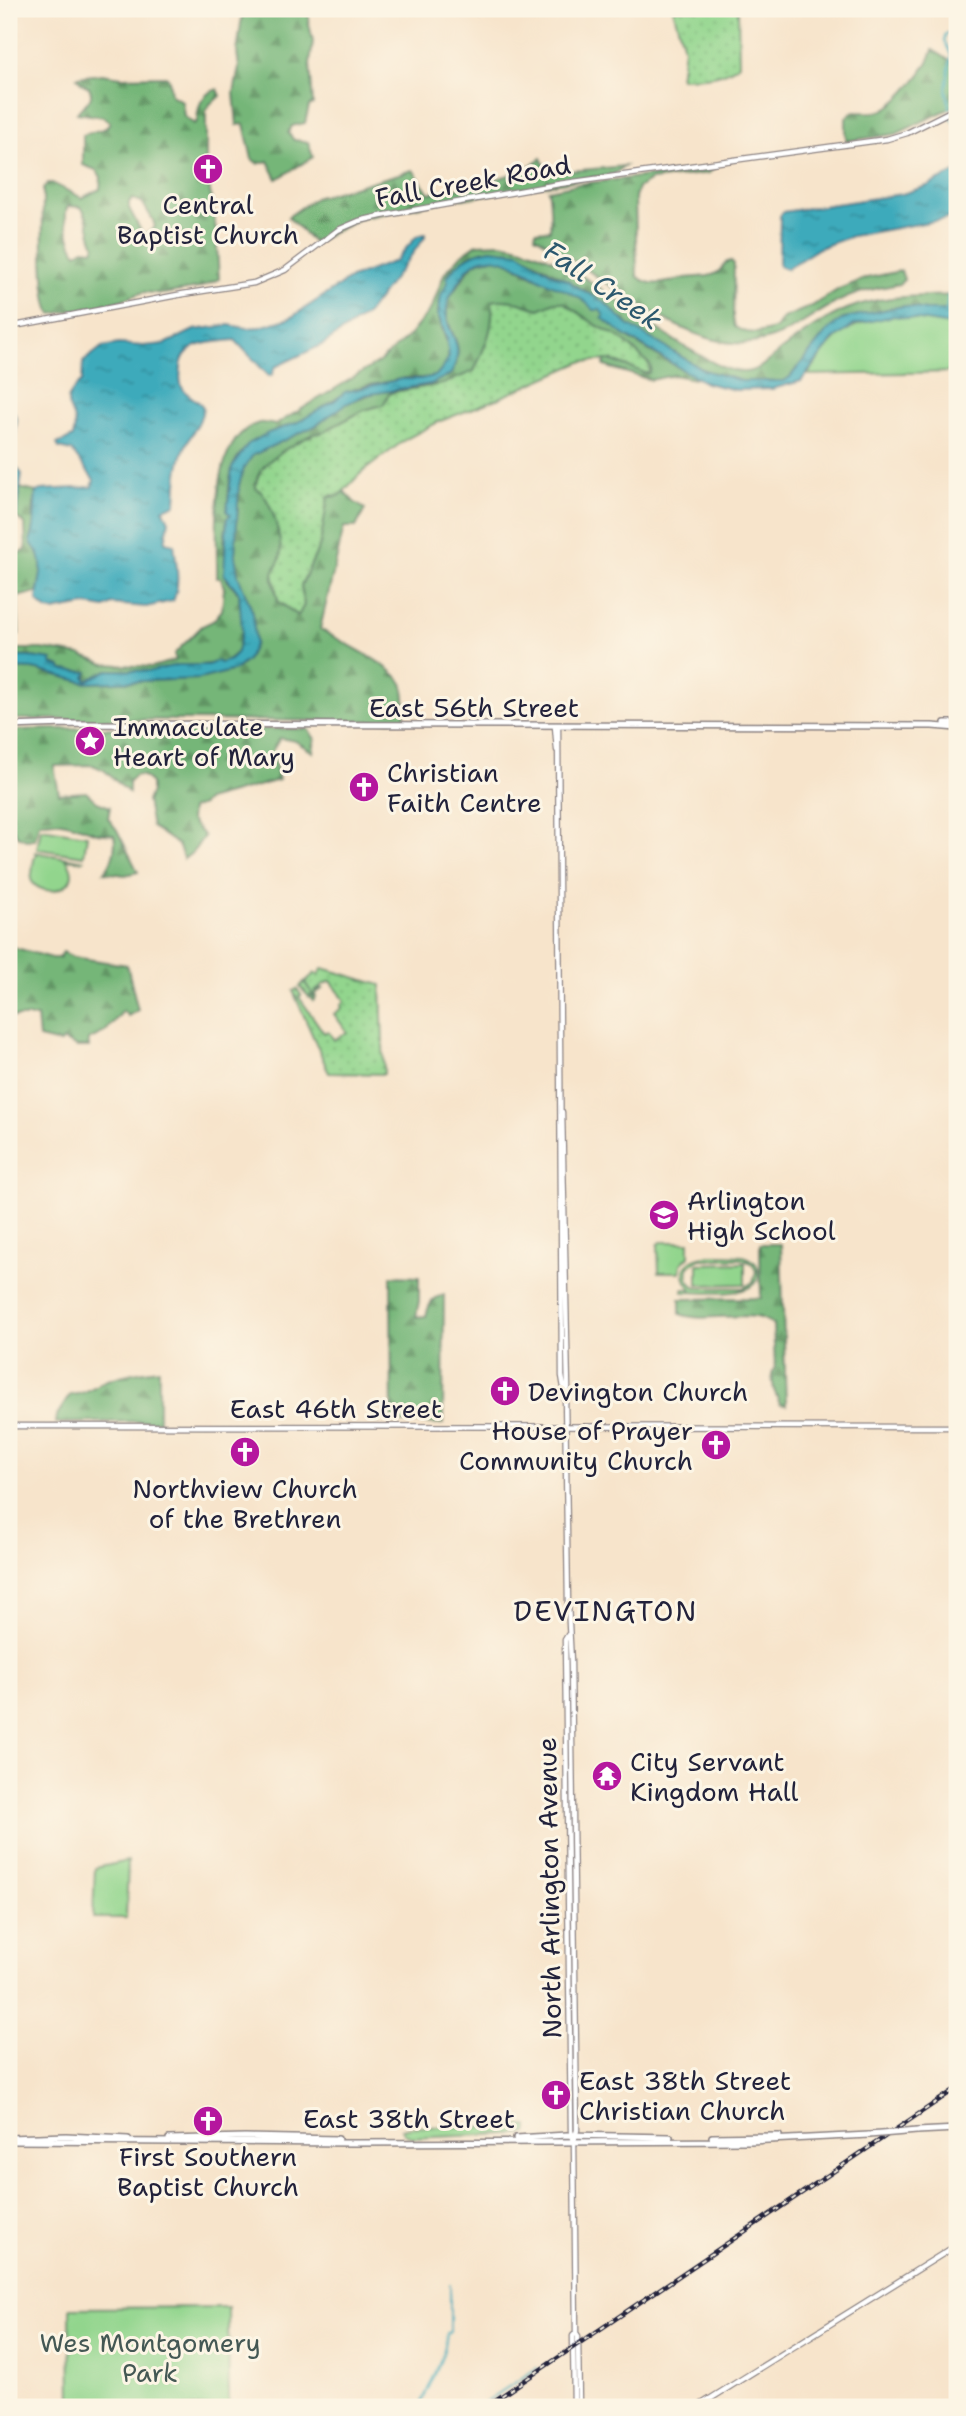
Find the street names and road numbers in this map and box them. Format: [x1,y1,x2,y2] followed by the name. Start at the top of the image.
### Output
[373,147,573,215] street label: Fall Creek Road
[369,690,579,725] street label: East 56th Street
[230,1391,442,1426] street label: East 46th Street
[529,1737,569,2039] street label: North Arlington Avenue
[303,2101,515,2136] street label: East 38th Street

